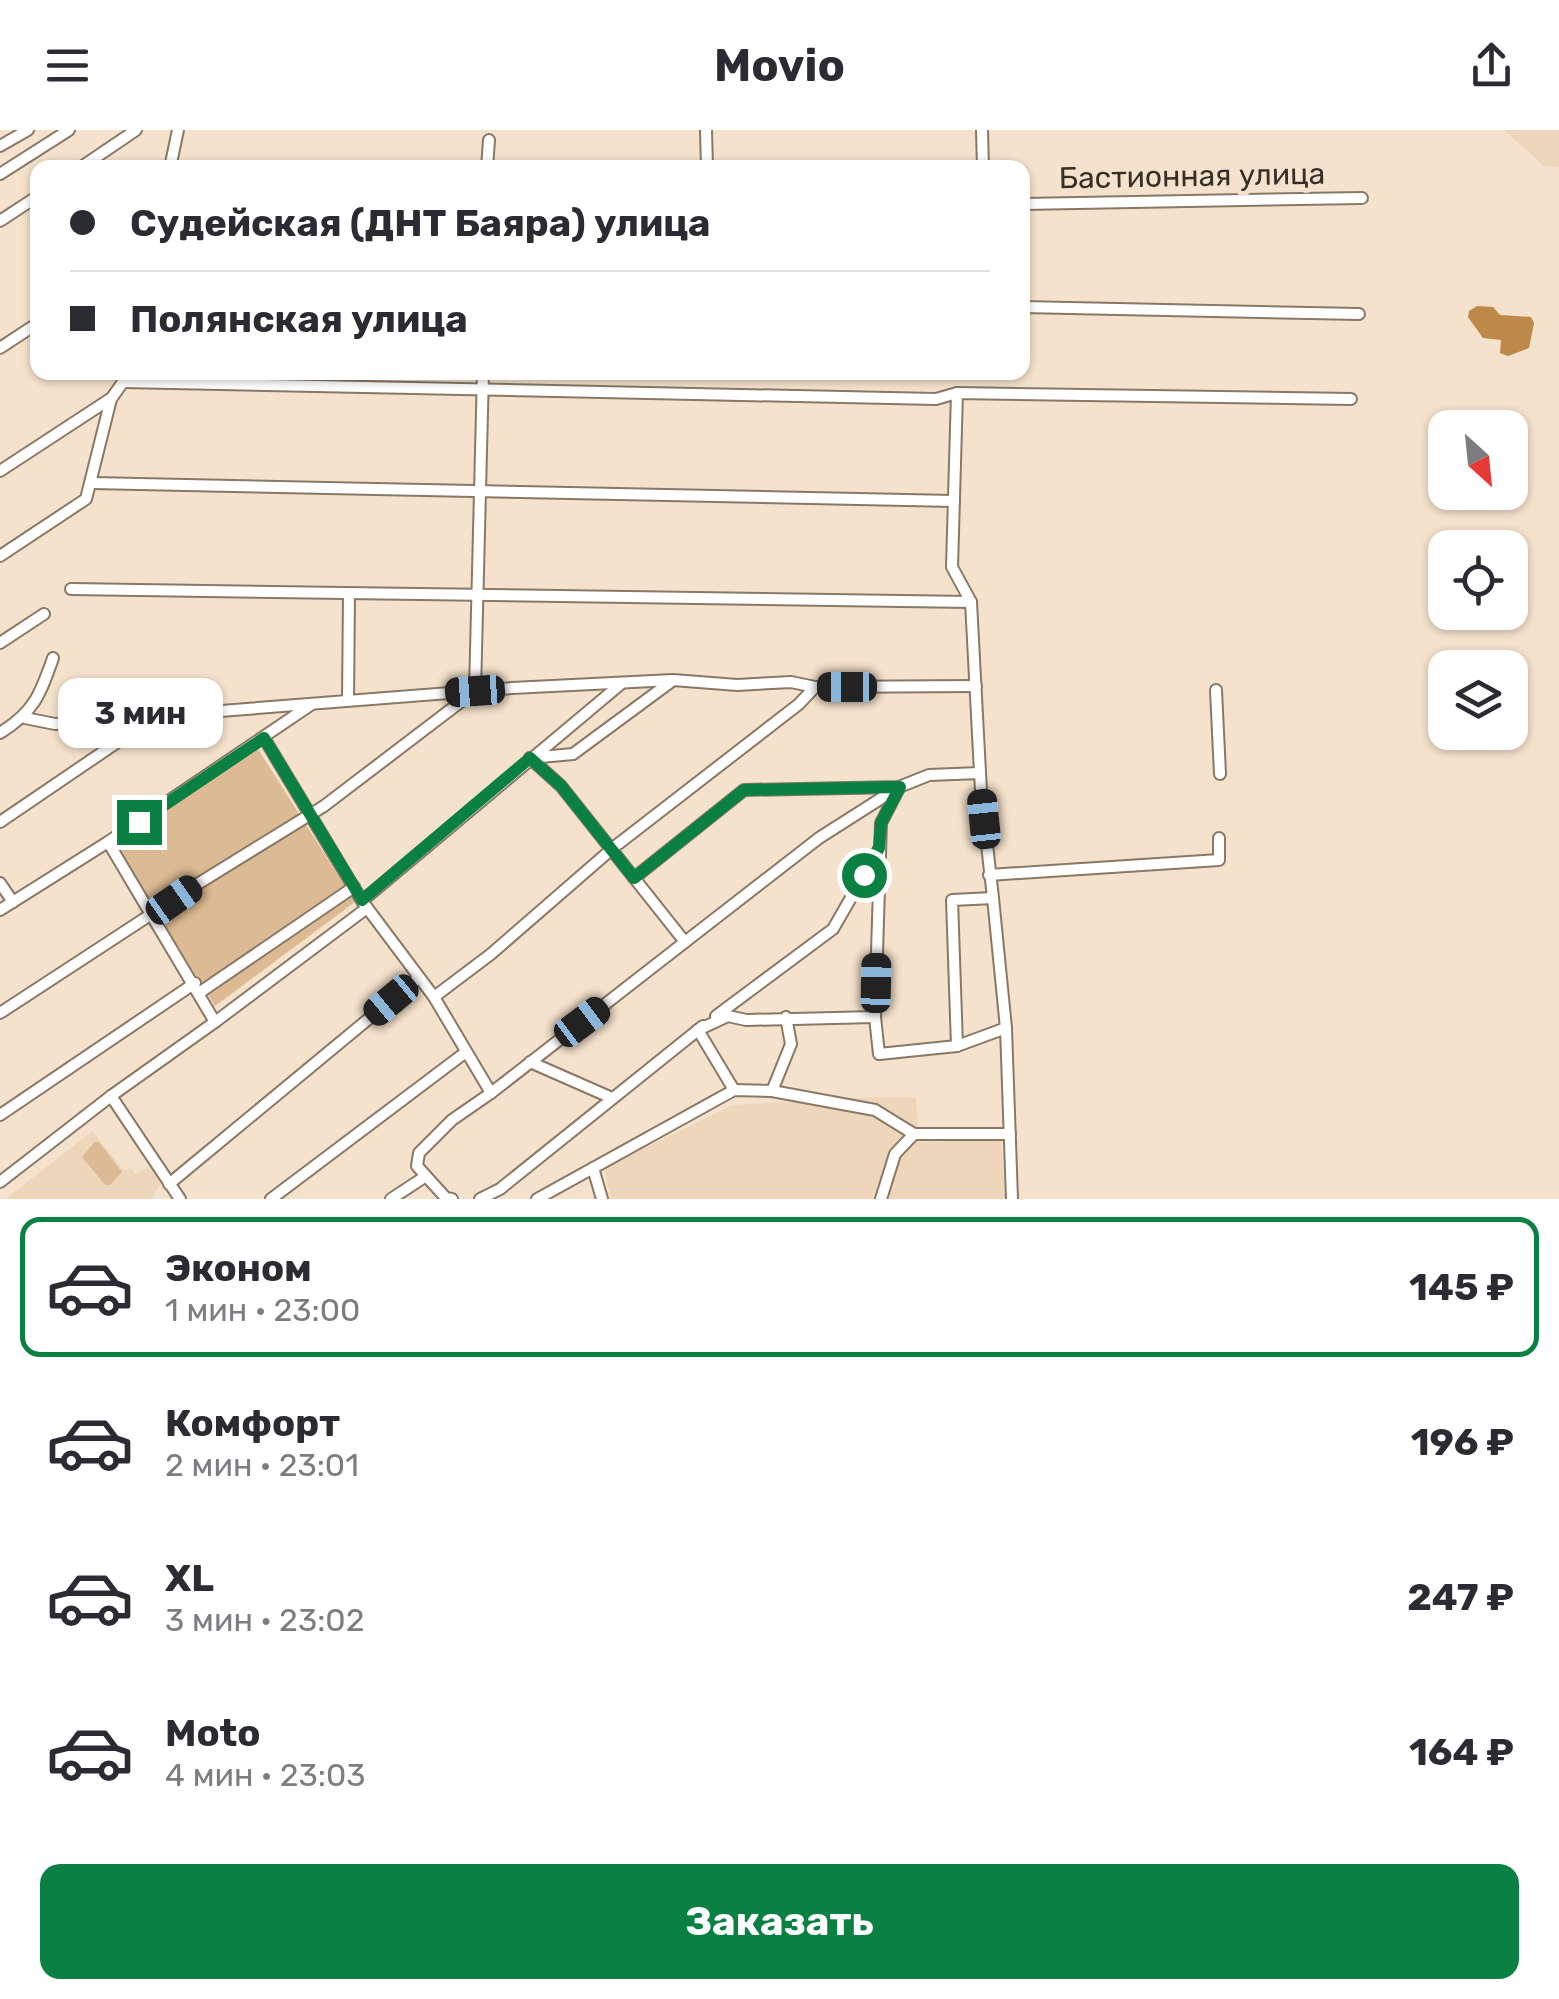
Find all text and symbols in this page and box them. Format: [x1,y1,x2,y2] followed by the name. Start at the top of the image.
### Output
[40,38,95,93] icon: menu
[1464,38,1519,93] icon: share
[714,39,845,92] text: Movio
[1059,156,1325,196] street label: Бастионная улица
[130,200,710,246] text: Судейская (ДНТ Баяра) улица
[130,296,468,342] text: Полянская улица
[1428,410,1528,510] north arrow
[1428,410,1528,750] map controls
[1428,530,1528,630] button: locate
[1428,650,1528,750] button: layers
[817,672,877,702] car
[444,674,506,708] car
[56,677,222,747] callout: 3 мин
[95,694,186,732] text: 3 мин
[966,788,1002,850] car
[117,800,162,845] route end
[842,853,887,898] route start
[141,871,207,929] car
[860,953,892,1013] car
[358,969,424,1031] car
[549,992,615,1052] car
[45,1242,135,1332] icon: car
[165,1245,312,1291] text: Эконом
[1409,1264,1514,1310] text: 145 ₽
[165,1291,360,1329] text: 1 мин · 23:00
[45,1397,135,1487] icon: car
[165,1400,340,1446] text: Комфорт
[1411,1419,1514,1465] text: 196 ₽
[165,1446,359,1484] text: 2 мин · 23:01
[45,1552,135,1642] icon: car
[165,1555,214,1601] text: XL
[1407,1574,1514,1620] text: 247 ₽
[165,1601,364,1639] text: 3 мин · 23:02
[45,1707,135,1797] icon: car
[165,1710,261,1756] text: Moto
[1409,1729,1514,1775] text: 164 ₽
[165,1756,366,1794] text: 4 мин · 23:03
[40,1864,1519,1979] button: Заказать

